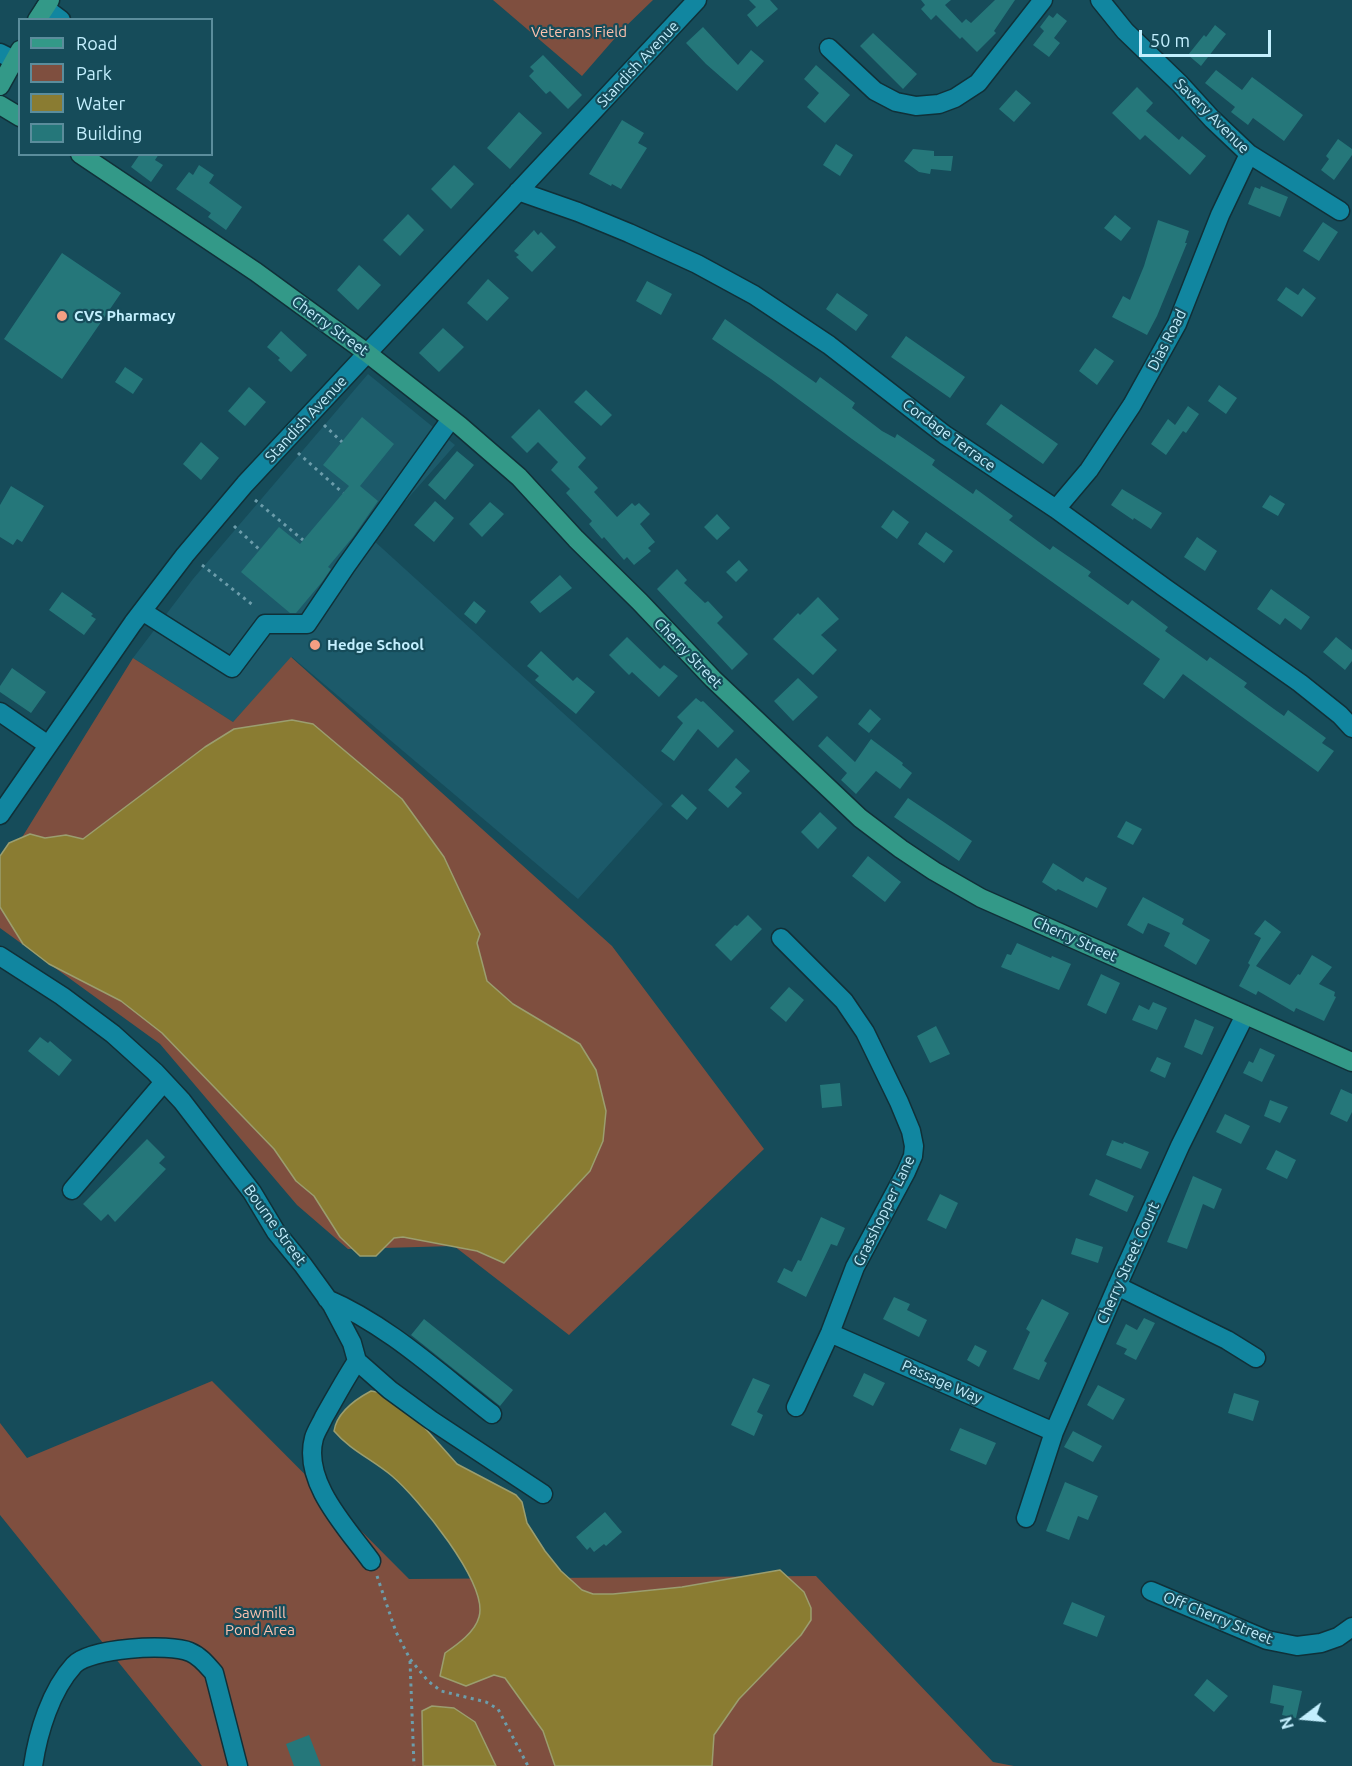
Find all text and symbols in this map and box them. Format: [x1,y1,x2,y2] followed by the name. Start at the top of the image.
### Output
[593,17,683,111] street label: Standish Avenue
[18,18,213,156] legend
[1142,18,1274,56] scale bar
[531,23,627,41] park label: Veterans Field
[1150,30,1190,50] text: 50 m
[76,33,118,53] text: Road
[76,63,112,83] text: Park
[1171,75,1253,157] street label: Savery Avenue
[76,93,125,113] text: Water
[76,123,142,143] text: Building
[288,292,372,360] street label: Cherry Street
[1144,306,1190,374] street label: Dias Road
[74,307,176,325] place label: CVS Pharmacy
[55,309,69,323] marker: CVS Pharmacy
[261,372,351,466] street label: Standish Avenue
[899,395,999,475] street label: Cordage Terrace
[650,614,726,692] street label: Cherry Street
[327,636,424,654] place label: Hedge School
[308,638,322,652] marker: Hedge School
[1030,912,1120,966] street label: Cherry Street
[849,1153,919,1269] street label: Grasshopper Lane
[240,1181,310,1269] street label: Bourne Street
[1093,1199,1163,1327] street label: Cherry Street Court
[899,1356,985,1408] street label: Passage Way
[1160,1588,1276,1648] street label: Off Cherry Street
[225,1604,295,1639] park label: Sawmill Pond Area
[1274,1688,1334,1748] north arrow
[1276,1715,1297,1731] text: N

